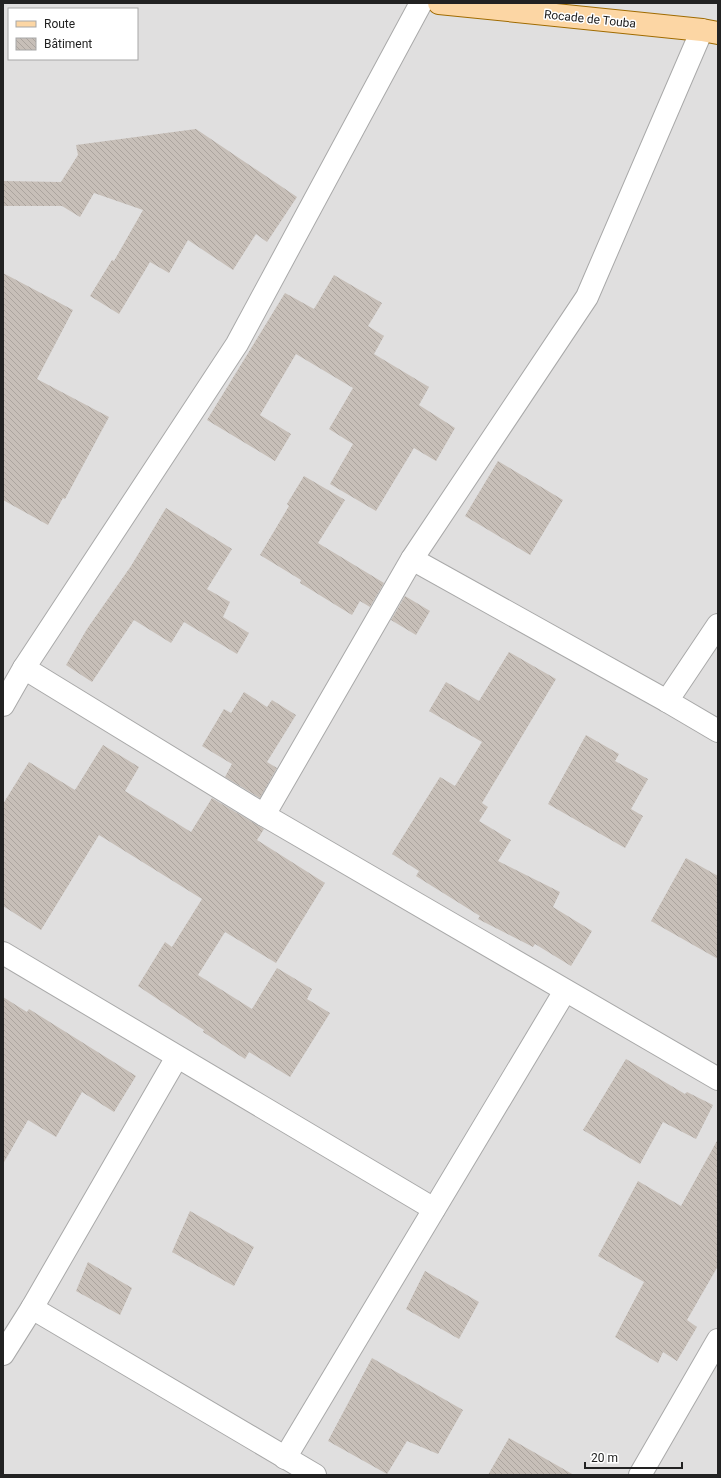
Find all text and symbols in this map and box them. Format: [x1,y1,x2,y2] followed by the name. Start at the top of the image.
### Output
[543,7,637,31] street label: Rocade de Touba
[8,8,138,60] legend
[44,17,75,31] text: Route
[44,37,92,51] text: Bâtiment
[585,1444,682,1470] scale bar
[591,1451,618,1465] text: 20 m

